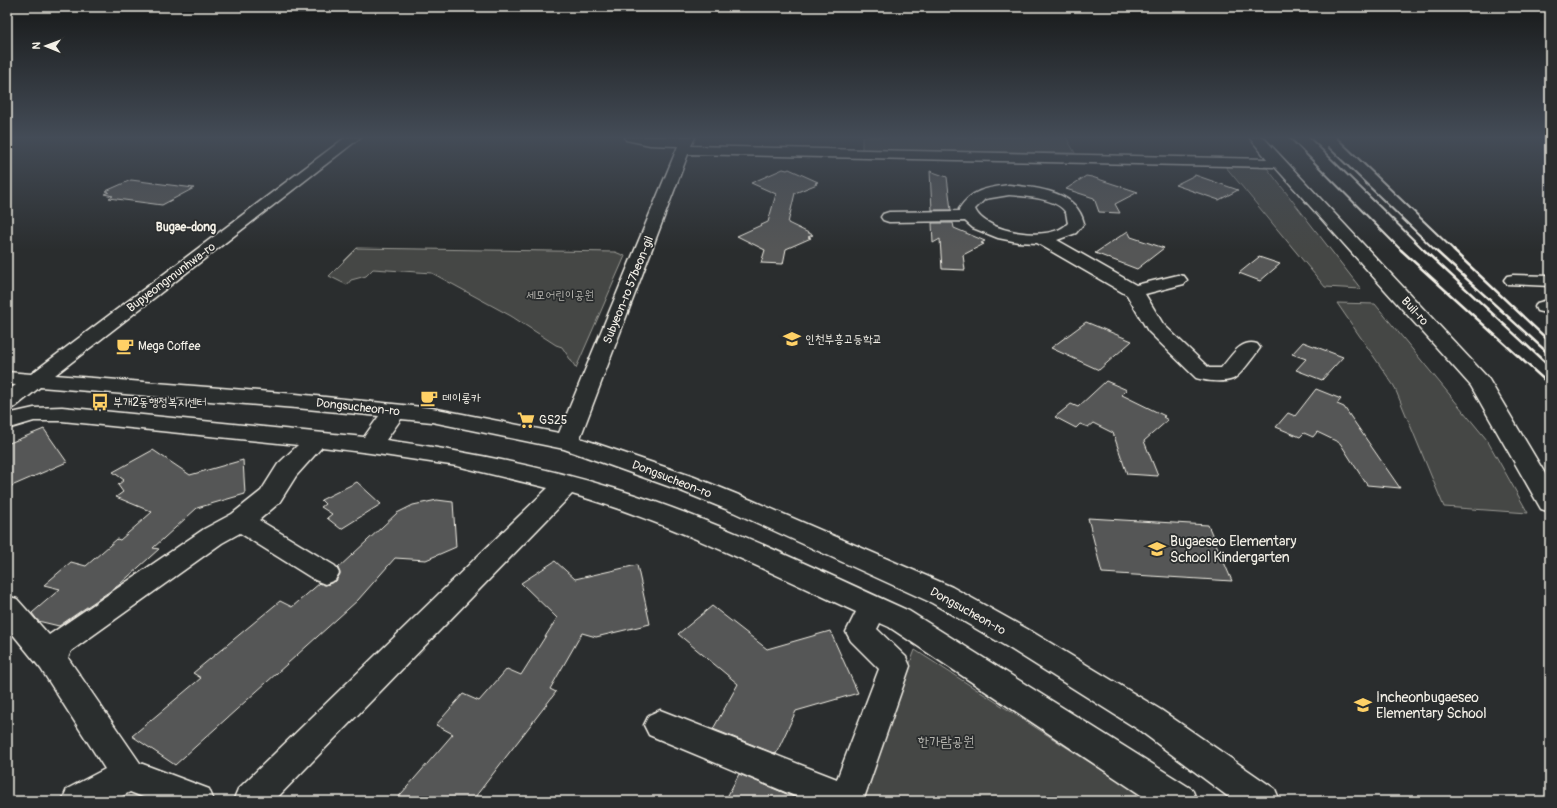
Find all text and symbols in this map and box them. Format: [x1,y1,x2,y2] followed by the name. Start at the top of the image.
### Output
[26,26,66,66] north arrow
[30,41,43,50] text: N
[156,220,216,235] district label: Bugae-dong
[600,234,657,346] street label: Subyeon-ro 57beon-gil
[124,239,219,316] street label: Bupyeongmunhwa-ro
[526,288,594,303] park label: 세모어린이공원
[1398,294,1432,329] street label: Buil-ro
[782,329,802,349] school or university icon: 인천부흥고등학교
[805,332,882,347] place label: 인천부흥고등학교
[115,336,135,356] cafe icon: Mega Coffee
[138,339,200,354] place label: Mega Coffee
[419,388,439,408] cafe icon: 데이롱카
[442,391,481,406] place label: 데이롱카
[90,392,110,412] bus stop icon: 부개2동행정복지센터
[113,395,207,410] place label: 부개2동행정복지센터
[315,396,401,419] street label: Dongsucheon-ro
[516,410,536,430] supermarket icon: GS25
[539,413,567,428] place label: GS25
[630,457,714,502] street label: Dongsucheon-ro
[1170,533,1296,566] place label: Bugaeseo Elementary School Kindergarten
[1147,539,1167,559] school or university icon: Bugaeseo Elementary School Kindergarten
[927,584,1009,639] street label: Dongsucheon-ro
[1376,689,1487,722] place label: Incheonbugaeseo Elementary School
[1353,695,1373,715] school or university icon: Incheonbugaeseo Elementary School
[918,733,974,750] park label: 한가람공원

